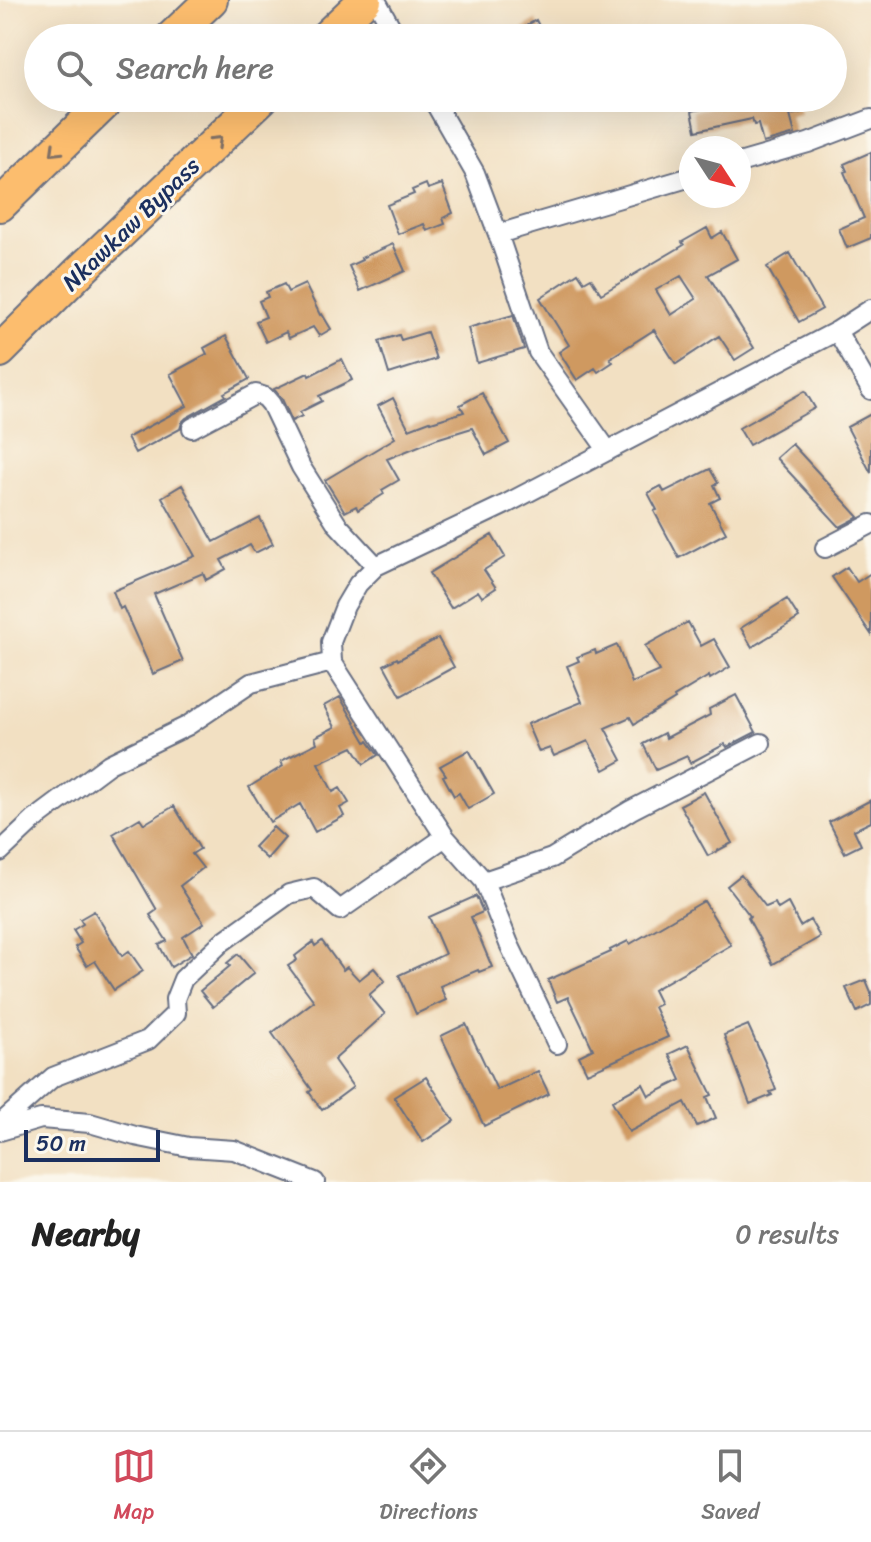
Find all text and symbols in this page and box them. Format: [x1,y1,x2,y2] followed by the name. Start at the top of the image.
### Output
[24,24,847,112] search box
[116,41,274,95] text: Search here
[52,46,96,90] icon: search
[208,135,222,150] one-way arrow
[679,136,751,208] north arrow
[50,142,64,157] one-way arrow
[52,146,210,302] street label: Nkawkaw Bypass
[36,1124,86,1163] text: 50 m
[24,1126,160,1162] scale bar
[32,1204,140,1264] text: Nearby
[735,1211,839,1257] text: 0 results
[112,1444,156,1531] tab: Map
[379,1444,478,1531] tab: Directions
[701,1444,759,1531] tab: Saved

